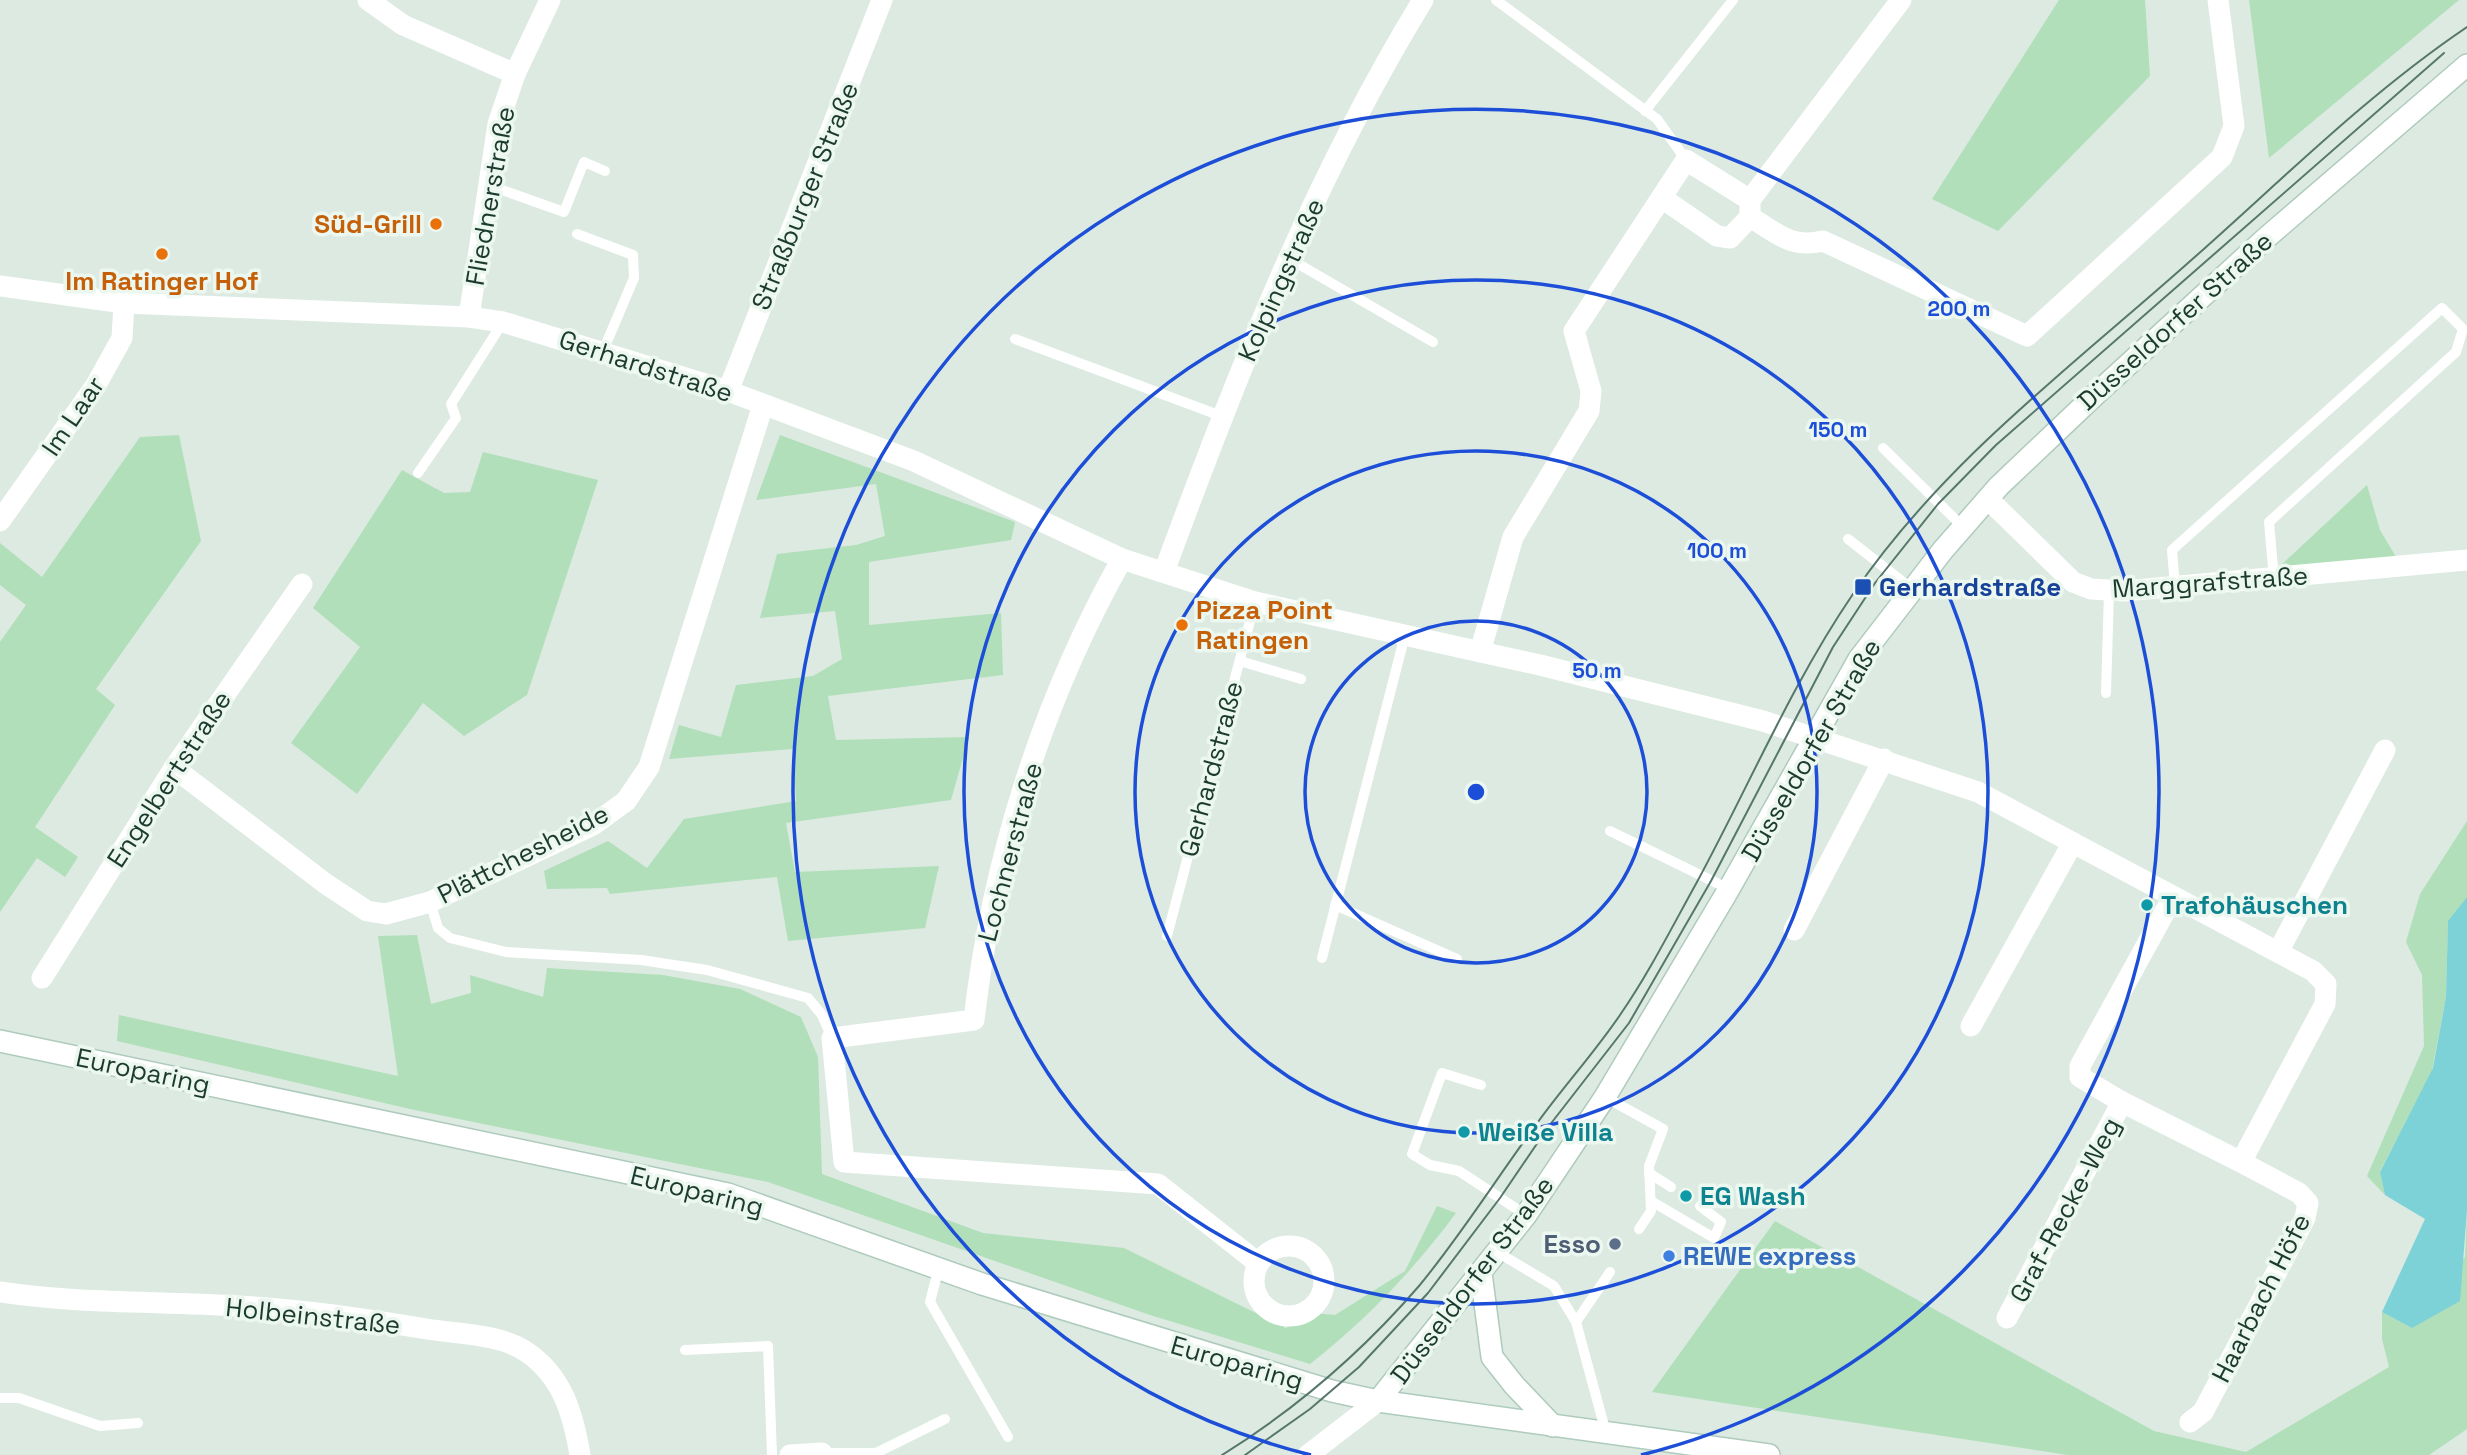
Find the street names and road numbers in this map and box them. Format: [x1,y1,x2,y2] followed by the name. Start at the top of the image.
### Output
[744,77,866,315] street label: Straßburger Straße
[458,104,522,288] street label: Fliednerstraße
[1230,193,1332,367] street label: Kolpingstraße
[2070,224,2280,418] street label: Düsseldorfer Straße
[555,322,737,410] street label: Gerhardstraße
[34,369,112,463] street label: Im Laar
[2111,558,2309,606] street label: Marggrafstraße
[1733,633,1889,867] street label: Düsseldorfer Straße
[1171,677,1251,861] street label: Gerhardstraße
[99,684,239,874] street label: Engelbertstraße
[970,759,1050,945] street label: Lochnerstraße
[432,796,614,912] street label: Plättchesheide
[73,1040,213,1102] street label: Europaring
[2002,1111,2128,1309] street label: Graf-Recke-Weg
[627,1158,767,1224] street label: Europaring
[1383,1169,1561,1391] street label: Düsseldorfer Straße
[2204,1208,2318,1388] street label: Haarbach Höfe
[224,1290,402,1342] street label: Holbeinstraße
[1167,1328,1307,1398] street label: Europaring

